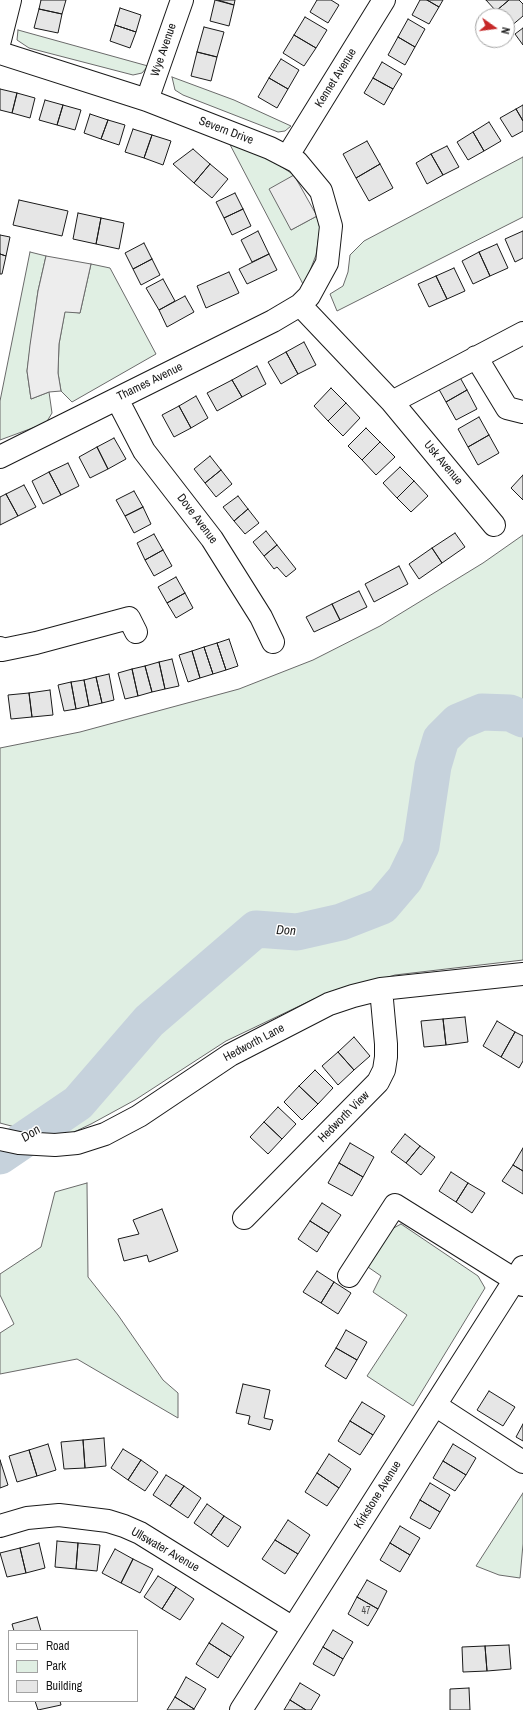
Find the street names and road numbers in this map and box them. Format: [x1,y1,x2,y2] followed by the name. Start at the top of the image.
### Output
[148,21,180,79] street label: Wye Avenue
[312,46,360,110] street label: Kennet Avenue
[197,114,255,148] street label: Severn Drive
[115,360,185,404] street label: Thames Avenue
[420,438,466,488] street label: Usk Avenue
[174,491,220,547] street label: Dove Avenue
[221,1021,287,1065] street label: Hedworth Lane
[315,1088,373,1146] street label: Hedworth View
[351,1458,405,1532] street label: Kirkstone Avenue
[128,1525,202,1575] street label: Ullswater Avenue

